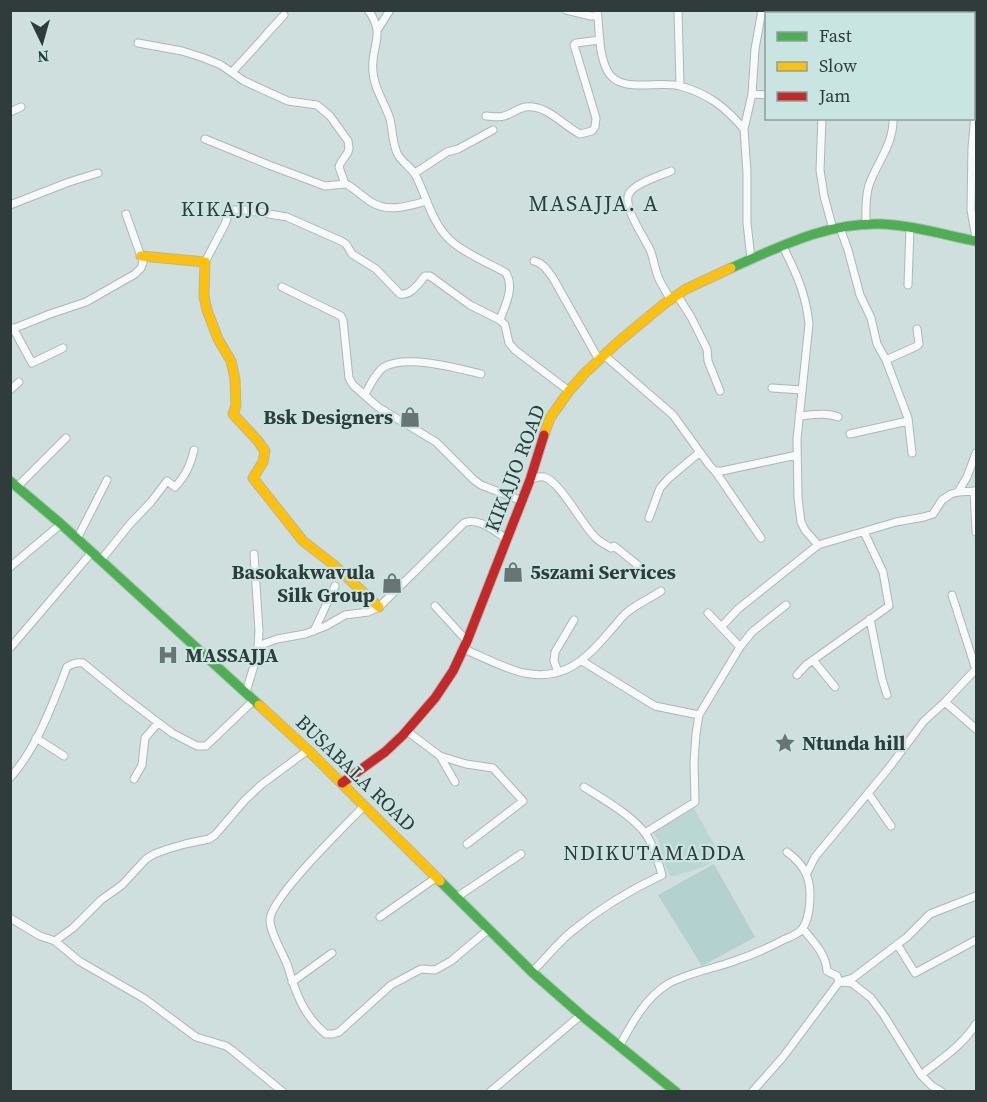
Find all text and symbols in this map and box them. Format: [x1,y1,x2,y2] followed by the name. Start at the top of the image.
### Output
[12,12,72,72] north arrow
[765,12,975,120] legend
[819,23,852,48] text: Fast
[36,45,50,68] text: N
[819,53,857,78] text: Slow
[818,83,851,108] text: Jam
[529,188,659,218] district label: MASAJJA. A
[181,194,271,223] district label: KIKAJJO
[478,400,552,536] street label: KIKAJJO ROAD
[263,403,393,431] place label: Bsk Designers
[398,405,422,429] shop icon: Bsk Designers
[232,558,375,609] place label: Basokakwavula Silk Group
[530,558,676,586] place label: 5szami Services
[501,560,525,584] shop icon: 5szami Services
[380,571,404,595] shop icon: Basokakwavula Silk Group
[185,641,279,669] place label: MASSAJJA
[156,643,180,667] hospital icon: MASSAJJA
[290,708,422,838] street label: BUSABALA ROAD
[802,729,906,757] place label: Ntunda hill
[773,731,797,755] place icon: Ntunda hill
[563,838,747,867] district label: NDIKUTAMADDA

